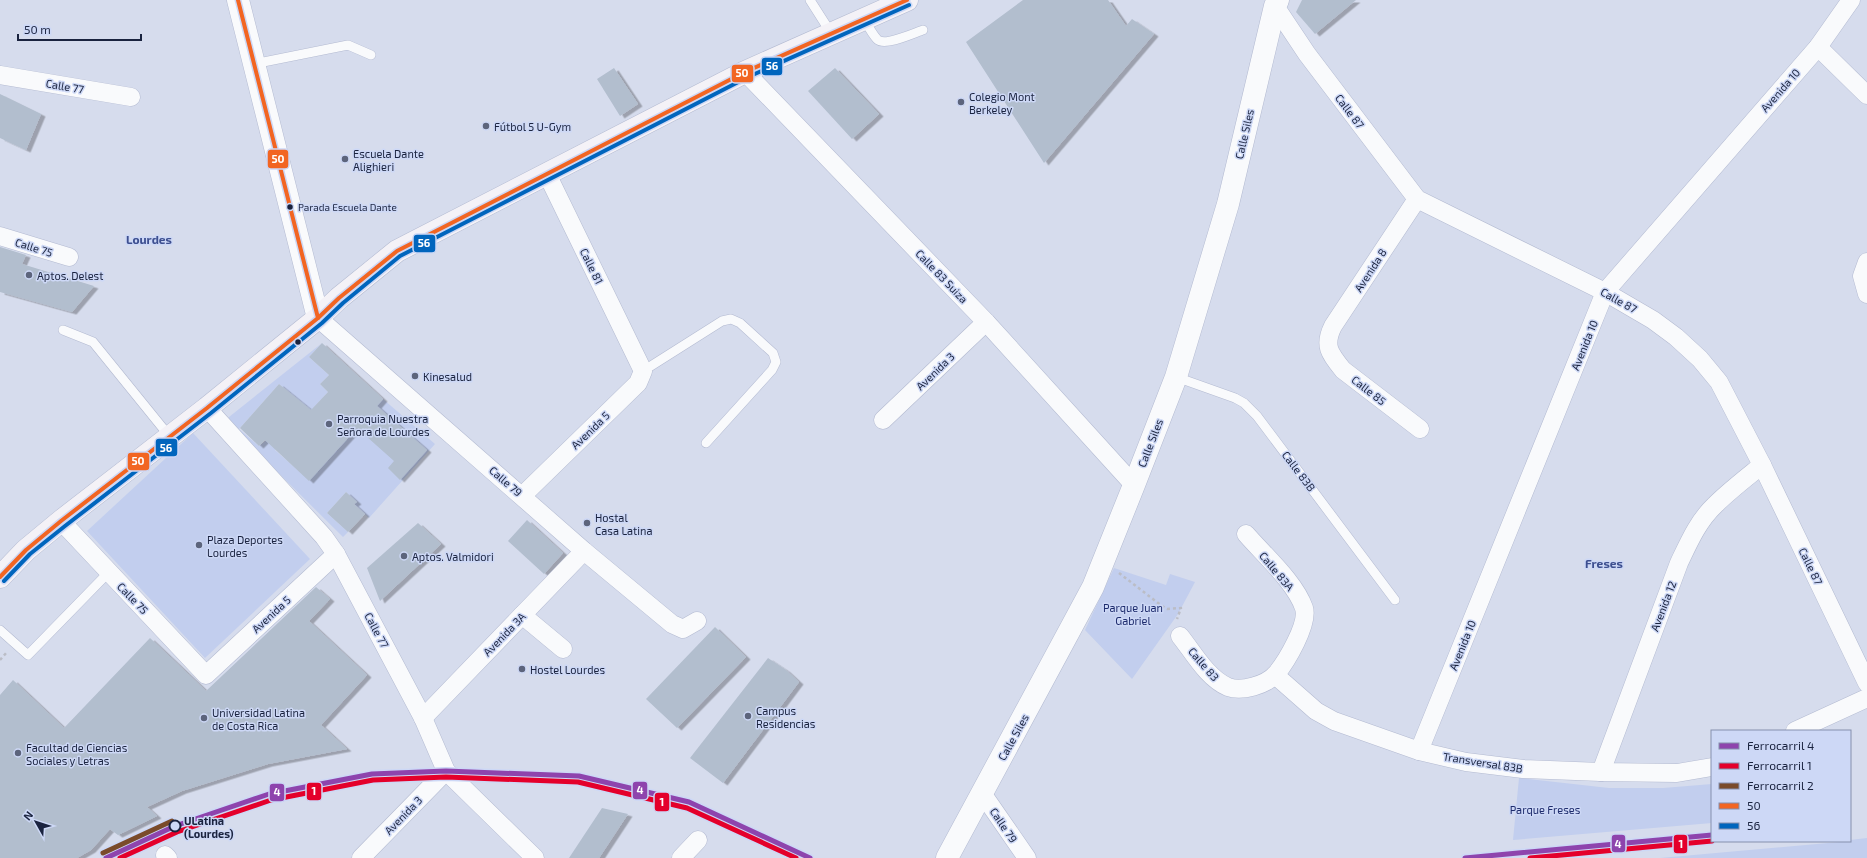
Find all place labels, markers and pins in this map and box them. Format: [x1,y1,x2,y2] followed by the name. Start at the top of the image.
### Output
[969,90,1035,116] place label: Colegio Mont Berkeley
[956,97,966,107] marker: Colegio Mont Berkeley
[494,120,571,133] place label: Fútbol 5 U-Gym
[481,121,491,131] marker: Fútbol 5 U-Gym
[353,147,424,173] place label: Escuela Dante Alighieri
[340,154,350,164] marker: Escuela Dante Alighieri
[298,201,397,213] place label: Parada Escuela Dante
[285,202,295,212] marker: Parada Escuela Dante
[37,269,103,282] place label: Aptos. Delest
[24,270,34,280] marker: Aptos. Delest
[293,337,303,347] unlabelled marker
[423,370,472,383] place label: Kinesalud
[410,371,420,381] marker: Kinesalud
[337,412,430,438] place label: Parroquia Nuestra Señora de Lourdes
[324,419,334,429] marker: Parroquia Nuestra Señora de Lourdes
[595,511,652,537] place label: Hostal Casa Latina
[582,518,592,528] marker: Hostal Casa Latina
[207,533,283,559] place label: Plaza Deportes Lourdes
[194,540,204,550] marker: Plaza Deportes Lourdes
[412,550,494,563] place label: Aptos. Valmidori
[399,551,409,561] marker: Aptos. Valmidori
[530,663,605,676] place label: Hostel Lourdes
[517,664,527,674] marker: Hostel Lourdes
[756,704,816,730] place label: Campus Residencias
[212,706,305,732] place label: Universidad Latina de Costa Rica
[743,711,753,721] marker: Campus Residencias
[199,713,209,723] marker: Universidad Latina de Costa Rica
[26,741,128,767] place label: Facultad de Ciencias Sociales y Letras
[13,748,23,758] marker: Facultad de Ciencias Sociales y Letras
[184,814,234,840] place label: ULatina (Lourdes)
[168,819,182,833] marker: ULatina (Lourdes)

